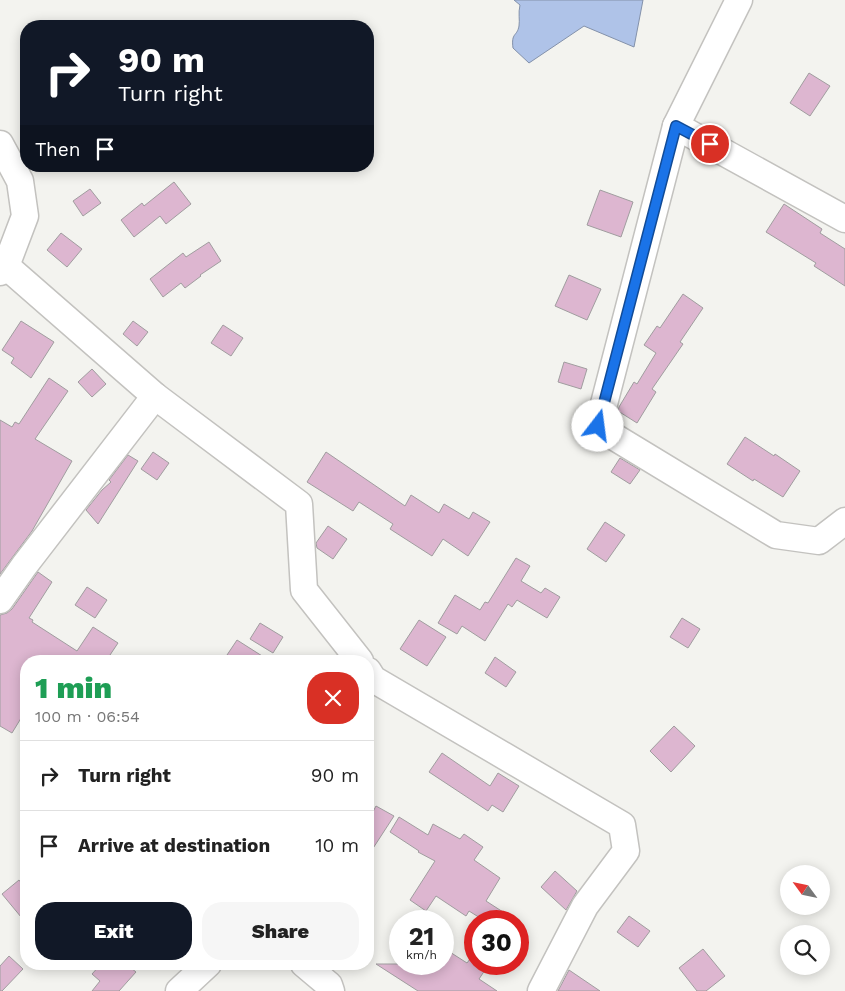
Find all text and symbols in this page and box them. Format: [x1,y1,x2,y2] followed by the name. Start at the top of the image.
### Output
[118,39,205,81] text: 90 m
[35,40,100,105] icon: right
[118,81,223,106] text: Turn right
[689,123,731,165] pin
[696,130,724,158] icon: arrive
[91,135,119,163] icon: arrive
[35,138,81,161] text: Then
[571,399,623,451] position arrow
[35,670,112,705] text: 1 min
[307,672,359,724] button: close
[35,707,140,726] text: 100 m · 06:54
[35,762,63,790] icon: right
[78,764,171,787] text: Turn right
[311,764,359,787] text: 90 m
[35,832,63,860] icon: arrive
[78,834,270,857] text: Arrive at destination
[315,834,359,857] text: 10 m
[780,865,830,915] north arrow
[780,865,830,975] map controls
[35,902,192,960] button: Exit
[202,902,359,960] button: Share
[464,910,529,975] speed limit sign: 30
[409,922,434,951] text: 21
[780,925,830,975] button: search
[406,948,437,962] text: km/h

